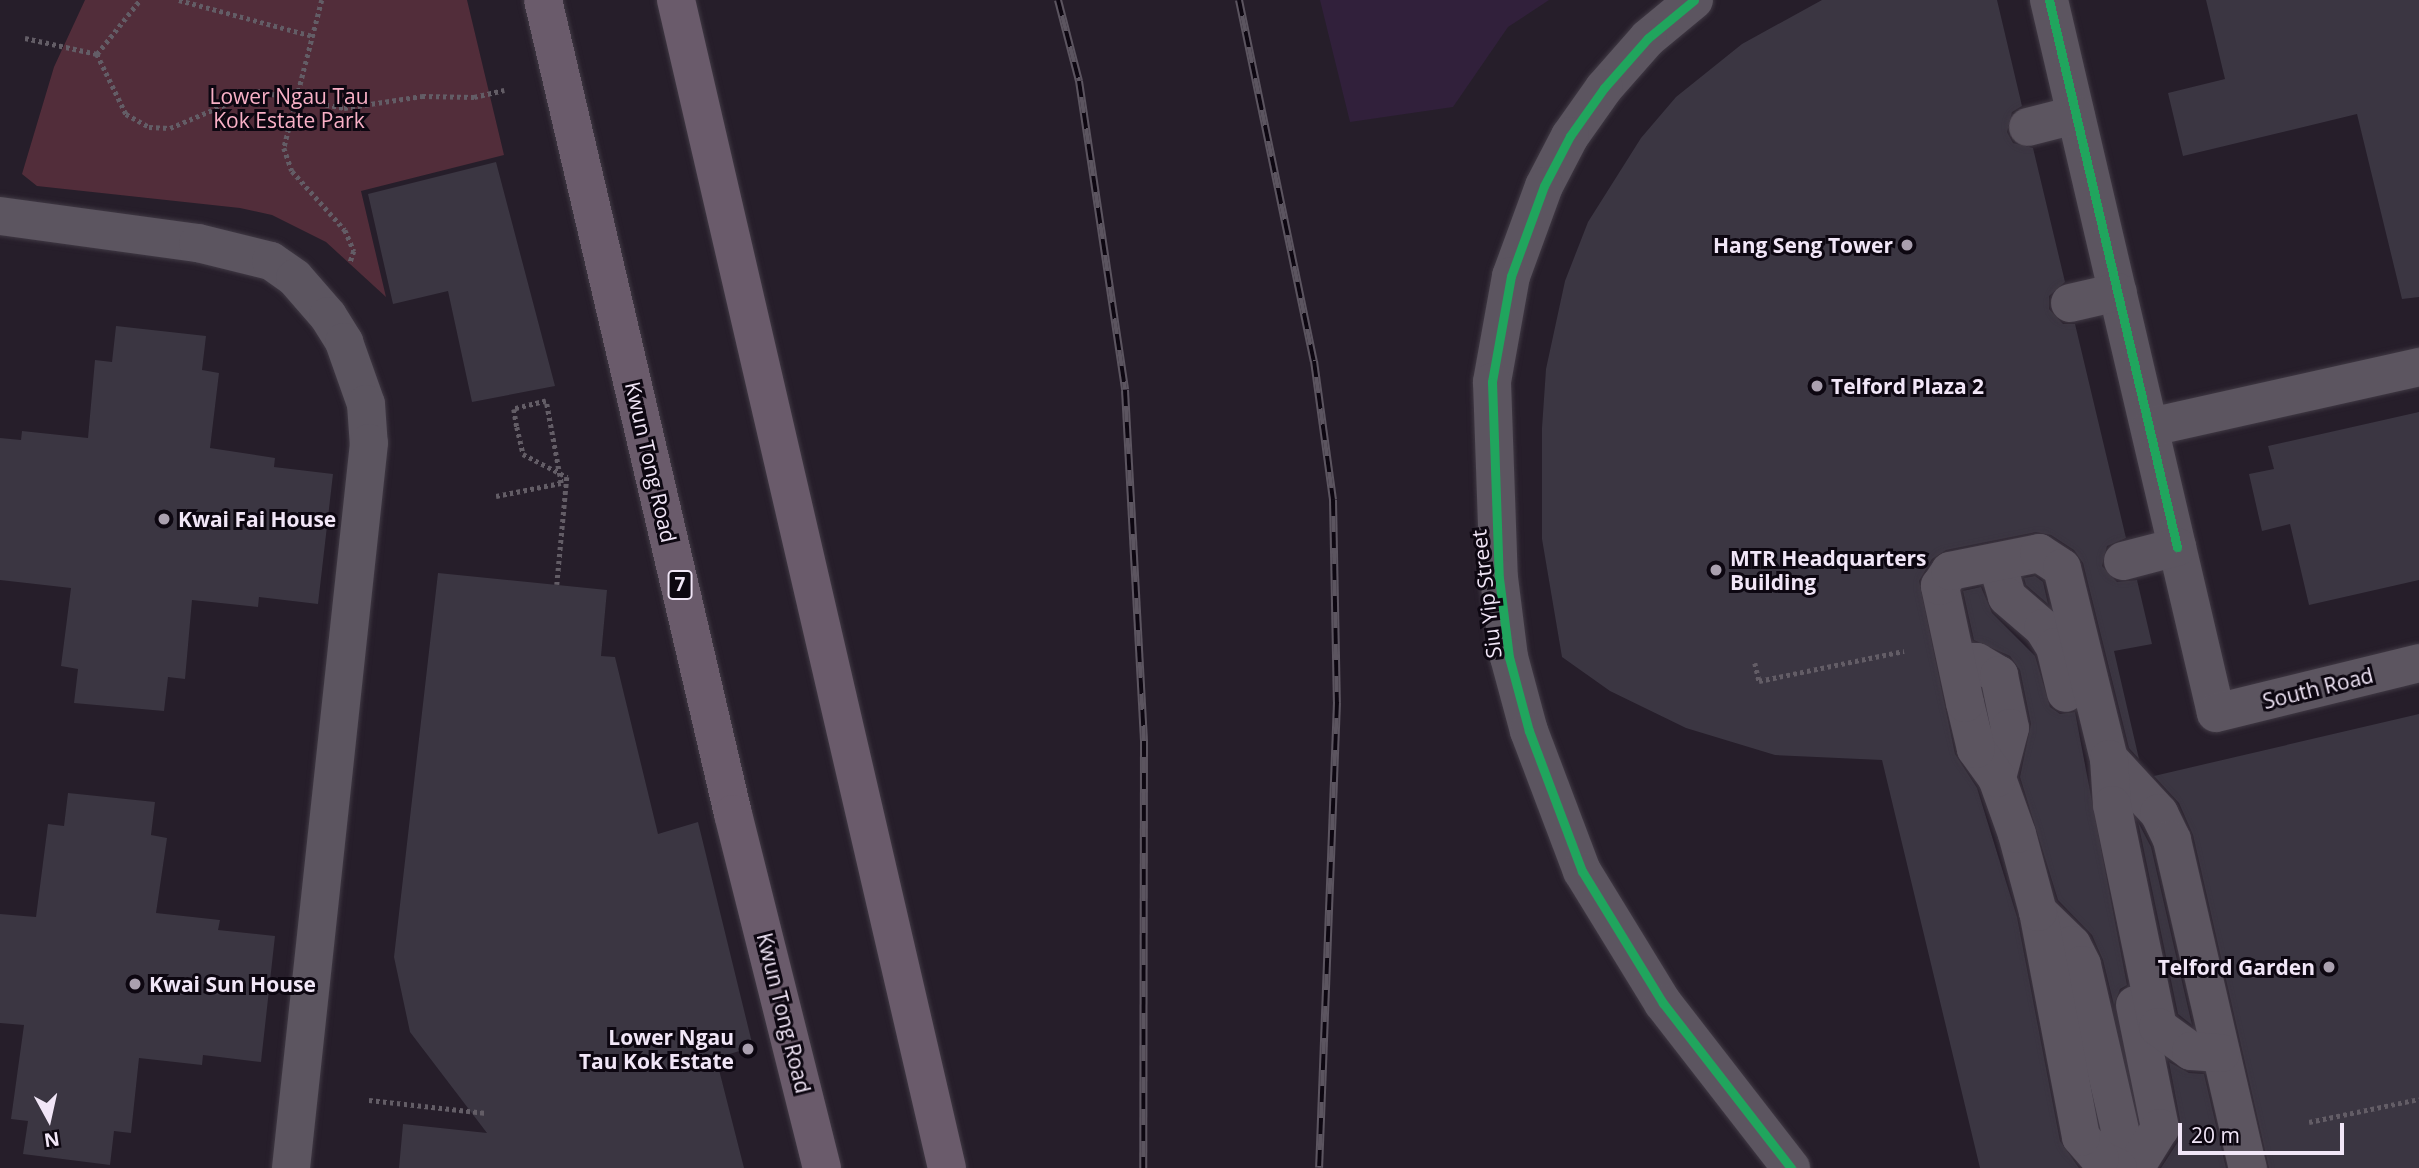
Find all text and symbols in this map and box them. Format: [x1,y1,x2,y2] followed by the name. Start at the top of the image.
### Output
[209,83,369,133] park label: Lower Ngau Tau Kok Estate Park
[1713,232,1893,258] place label: Hang Seng Tower
[1899,237,1915,253] marker: Hang Seng Tower
[1831,373,1984,399] place label: Telford Plaza 2
[1809,378,1825,394] marker: Telford Plaza 2
[620,379,682,545] street label: Kwun Tong Road
[178,506,336,532] place label: Kwai Fai House
[156,511,172,527] marker: Kwai Fai House
[1466,528,1506,660] street label: Siu Yip Street
[1730,545,1927,595] place label: MTR Headquarters Building
[1708,562,1724,578] marker: MTR Headquarters Building
[666,570,694,600] road number: 7
[2260,662,2376,714] street label: South Road
[752,930,816,1096] street label: Kwun Tong Road
[2158,954,2315,980] place label: Telford Garden
[2321,959,2337,975] marker: Telford Garden
[149,971,316,997] place label: Kwai Sun House
[127,976,143,992] marker: Kwai Sun House
[579,1024,734,1074] place label: Lower Ngau Tau Kok Estate
[740,1041,756,1057] marker: Lower Ngau Tau Kok Estate
[14,1084,84,1154] north arrow
[2181,1108,2347,1152] scale bar
[2191,1121,2240,1149] text: 20 m
[42,1126,61,1154] text: N

